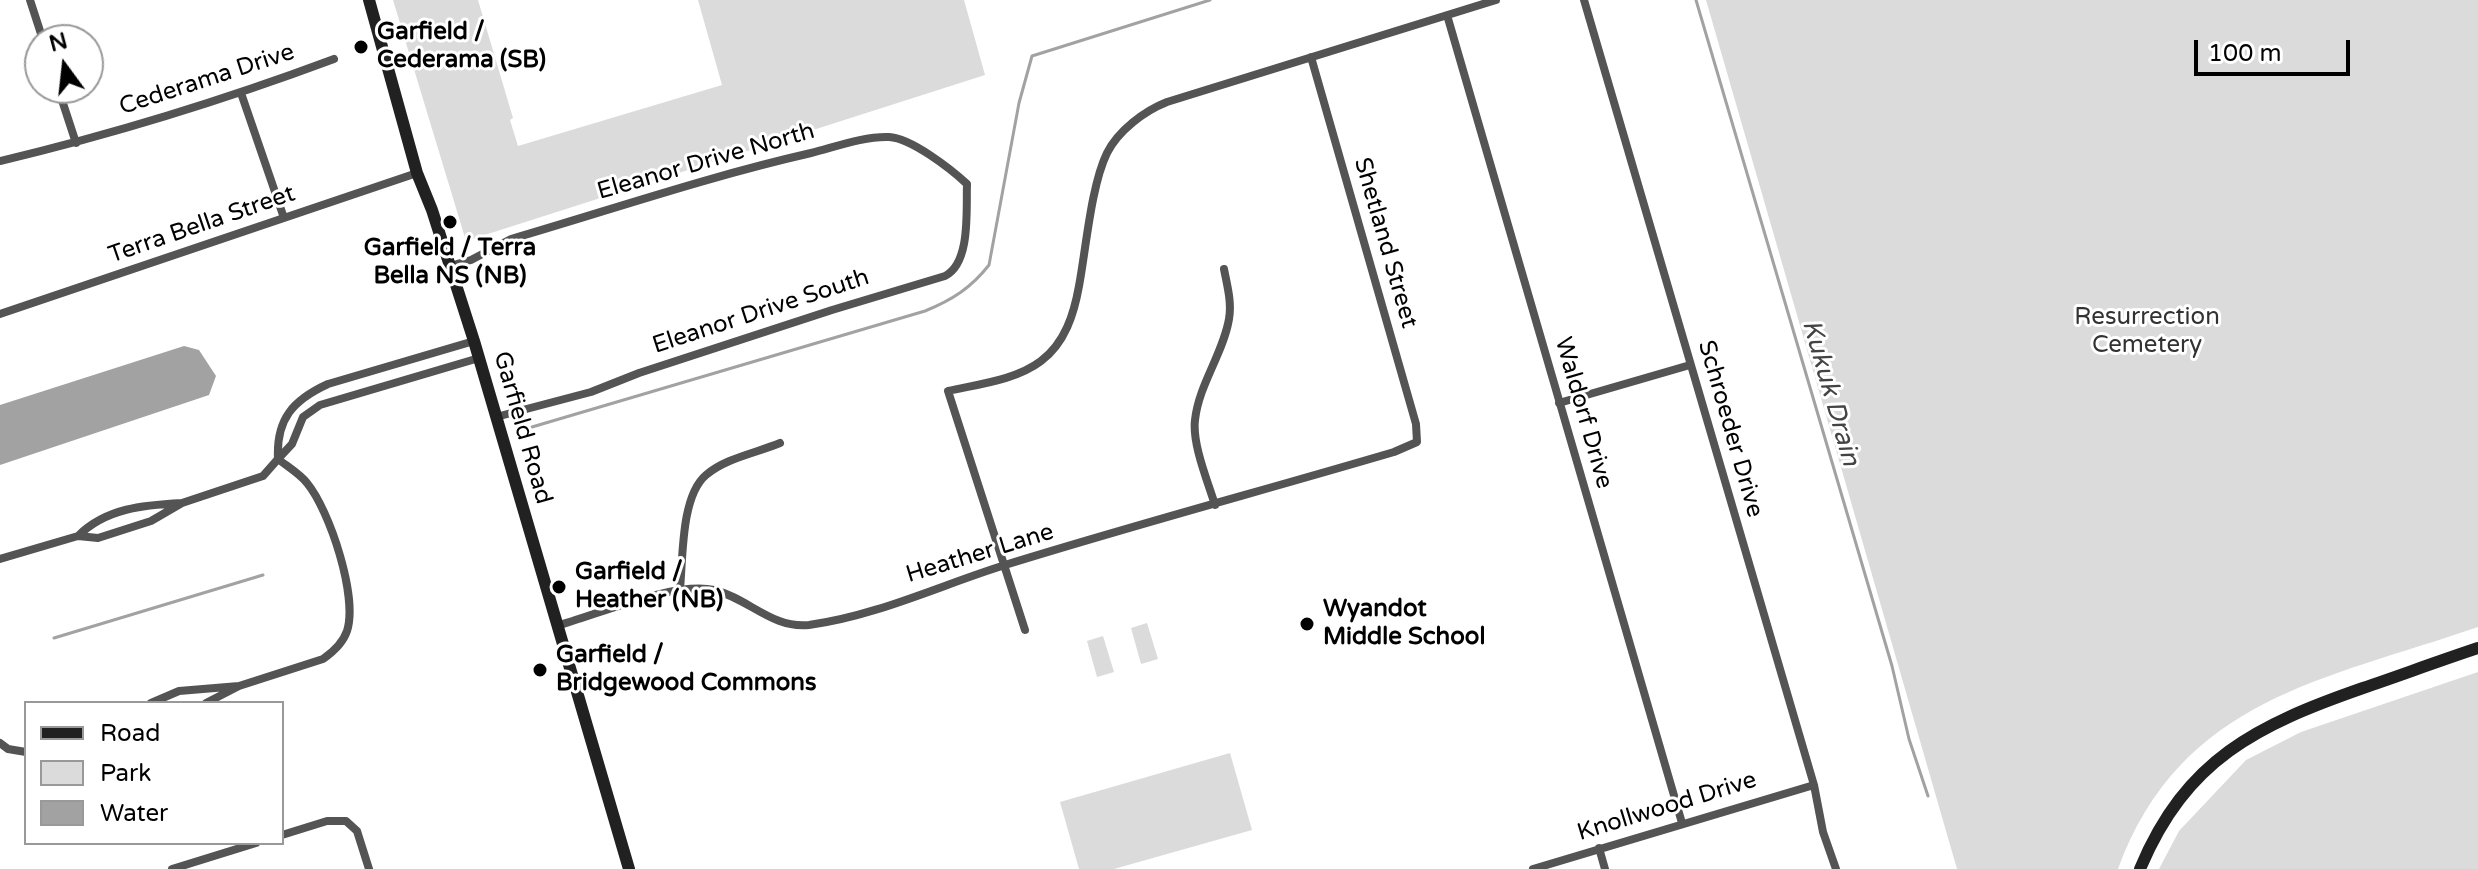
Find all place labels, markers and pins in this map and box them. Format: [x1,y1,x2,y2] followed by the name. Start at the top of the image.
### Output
[377,19,546,75] place label: Garfield / Cederama (SB)
[352,38,370,56] marker: Garfield / Cederama (SB)
[441,213,459,231] marker: Garfield / Terra Bella NS (NB)
[364,235,536,291] place label: Garfield / Terra Bella NS (NB)
[575,559,723,615] place label: Garfield / Heather (NB)
[550,578,568,596] marker: Garfield / Heather (NB)
[1323,596,1485,652] place label: Wyandot Middle School
[1298,615,1316,633] marker: Wyandot Middle School
[556,642,816,698] place label: Garfield / Bridgewood Commons
[531,661,549,679] marker: Garfield / Bridgewood Commons

